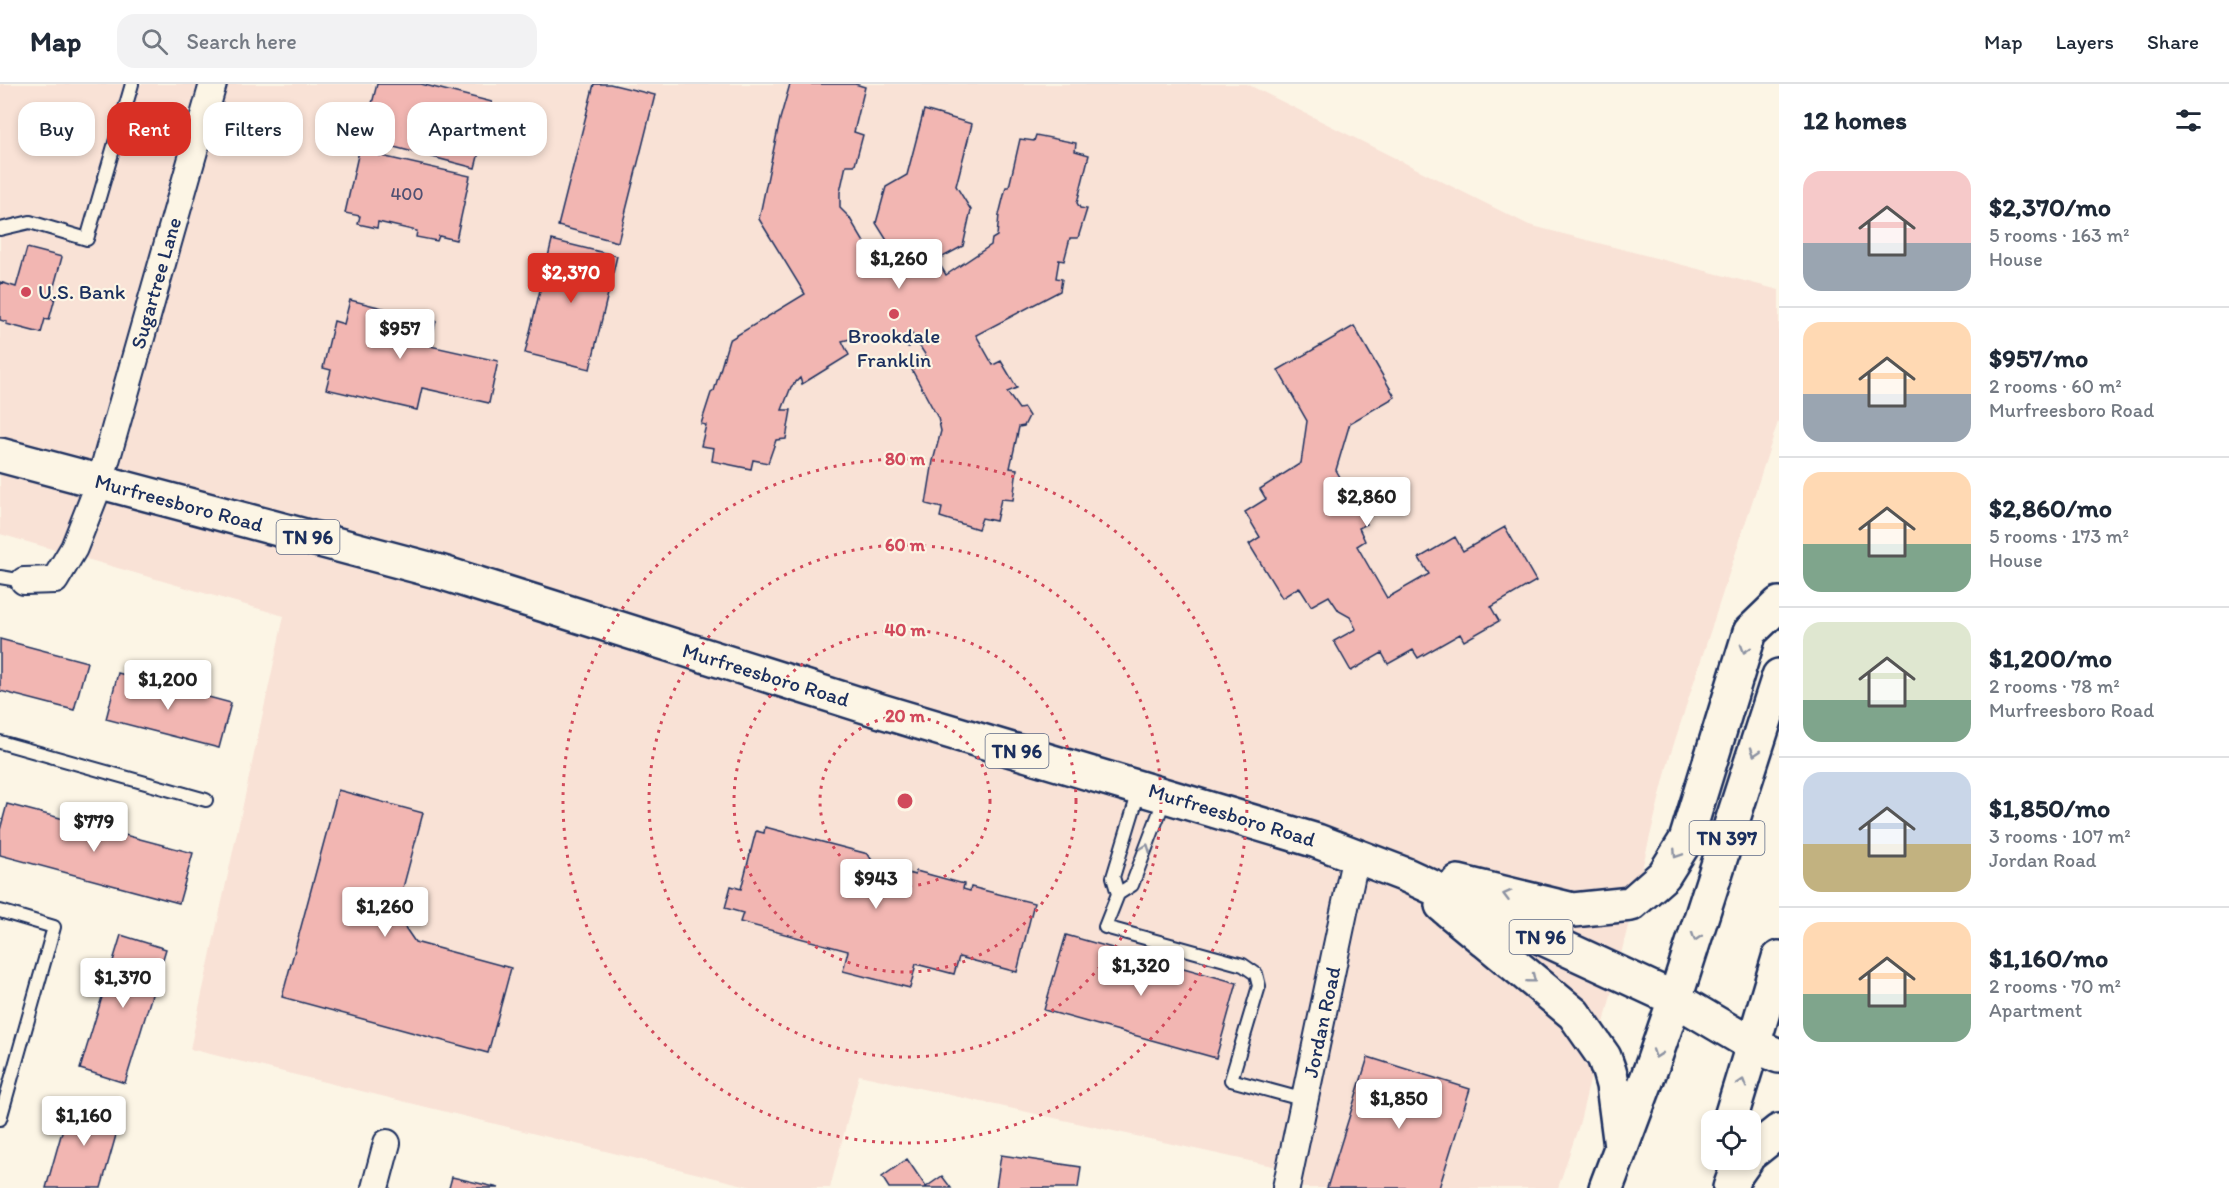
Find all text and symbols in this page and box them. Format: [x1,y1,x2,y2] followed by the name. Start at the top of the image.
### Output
[117,14,537,68] search box
[30,24,81,58] text: Map
[138,25,171,58] icon: search
[186,28,297,55] text: Search here
[1984,29,2023,54] text: Map
[2056,29,2114,54] text: Layers
[2147,29,2199,54] text: Share
[18,102,95,156] chip: Buy
[107,102,191,156] chip: Rent
[203,102,303,156] chip: Filters
[315,102,395,156] chip: New
[407,102,547,156] chip: Apartment
[1803,104,1907,136] text: 12 homes
[2172,104,2205,137] icon: filters
[391,183,424,205] house number: 400
[1989,191,2111,223] text: $2,370/mo
[1851,195,1923,267] icon: home
[125,214,186,352] street label: Sugartree Lane
[1989,223,2130,247] text: 5 rooms · 163 m²
[850,239,948,290] pin: $1,260
[870,246,928,270] text: $1,260
[1989,247,2043,271] text: House
[522,253,620,304] pin: $2,370
[542,260,600,284] text: $2,370
[38,279,126,304] place label: U.S. Bank
[19,285,33,299] marker: U.S. Bank
[887,307,901,321] marker: Brookdale Franklin
[364,309,436,360] pin: $957
[379,316,421,340] text: $957
[848,323,940,372] place label: Brookdale Franklin
[1989,342,2088,374] text: $957/mo
[1851,346,1923,418] icon: home
[1989,374,2122,398] text: 2 rooms · 60 m²
[1989,398,2154,422] text: Murfreesboro Road
[885,448,926,470] text: 80 m
[92,468,267,537] street label: Murfreesboro Road
[1318,477,1416,528] pin: $2,860
[1337,484,1397,508] text: $2,860
[1989,492,2112,524] text: $2,860/mo
[1851,496,1923,568] icon: home
[276,520,340,554] road number: TN 96
[1989,524,2129,548] text: 5 rooms · 173 m²
[885,534,926,556] text: 60 m
[1989,548,2043,572] text: House
[884,619,926,641] text: 40 m
[680,637,853,712] street label: Murfreesboro Road
[1989,642,2112,674] text: $1,200/mo
[1740,643,1752,654] one-way arrow
[1851,646,1923,718] icon: home
[119,660,217,711] pin: $1,200
[138,667,198,691] text: $1,200
[1989,674,2120,698] text: 2 rooms · 78 m²
[1989,698,2154,722] text: Murfreesboro Road
[885,705,926,727] text: 20 m
[986,734,1048,768] road number: TN 96
[1750,746,1762,757] one-way arrow
[1146,777,1319,852] street label: Murfreesboro Road
[895,791,915,811] centre of rings
[1989,792,2110,824] text: $1,850/mo
[1851,796,1923,868] icon: home
[58,802,130,853] pin: $779
[74,809,114,833] text: $779
[1690,821,1764,855] road number: TN 397
[1989,824,2131,848] text: 3 rooms · 107 m²
[1139,843,1151,854] one-way arrow
[1673,847,1684,858] one-way arrow
[1989,848,2097,872] text: Jordan Road
[840,859,912,910] pin: $943
[854,866,898,890] text: $943
[336,887,434,938] pin: $1,260
[1502,890,1512,902] one-way arrow
[356,894,414,918] text: $1,260
[1510,920,1572,954] road number: TN 96
[1690,931,1703,942] one-way arrow
[1989,942,2108,974] text: $1,160/mo
[1092,946,1190,997] pin: $1,320
[1851,946,1923,1018] icon: home
[1112,953,1170,977] text: $1,320
[74,958,172,1009] pin: $1,370
[1298,964,1346,1080] street label: Jordan Road
[94,965,152,989] text: $1,370
[1526,972,1537,983] one-way arrow
[1989,974,2121,998] text: 2 rooms · 70 m²
[1989,998,2082,1022] text: Apartment
[1651,1048,1664,1059] one-way arrow
[1735,1078,1747,1089] one-way arrow
[1350,1079,1448,1130] pin: $1,850
[1370,1086,1428,1110] text: $1,850
[35,1096,133,1147] pin: $1,160
[56,1103,112,1127] text: $1,160
[1701,1110,1761,1170] map controls
[1701,1110,1761,1170] button: locate

